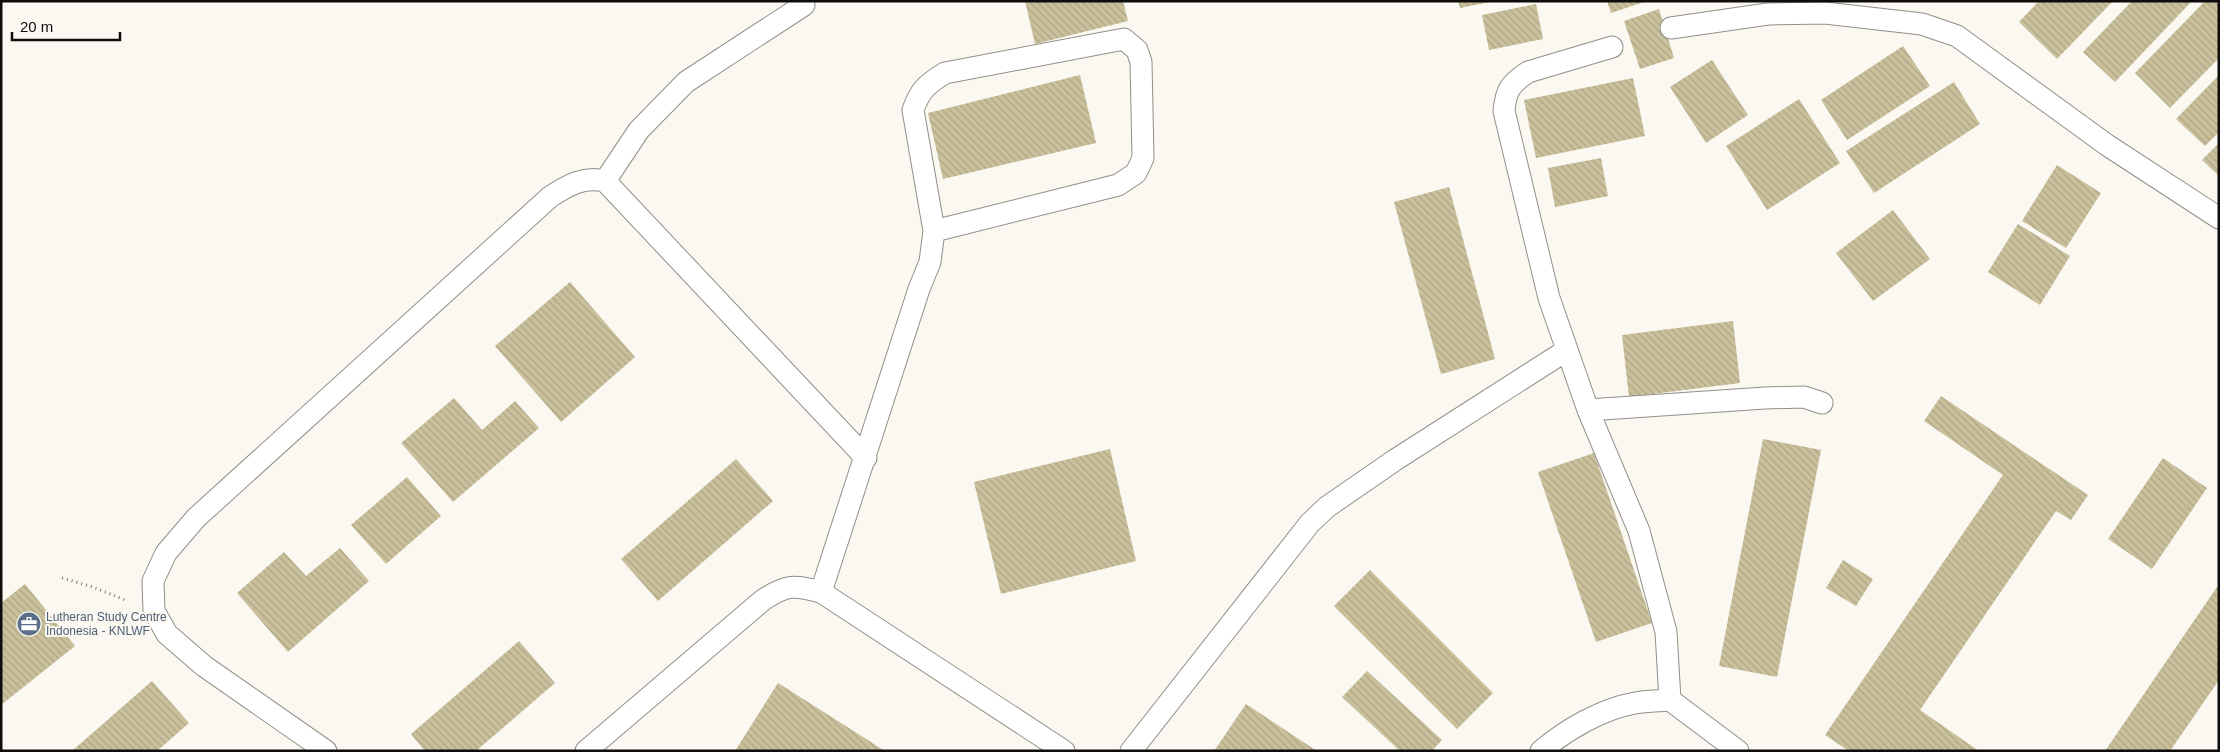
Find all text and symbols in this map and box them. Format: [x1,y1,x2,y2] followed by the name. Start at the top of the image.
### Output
[12,10,120,42] scale bar
[20,18,53,35] text: 20 m
[46,610,167,638] place label: Lutheran Study Centre Indonesia - KNLWF
[16,611,42,637] office icon: Lutheran Study Centre Indonesia - KNLWF

